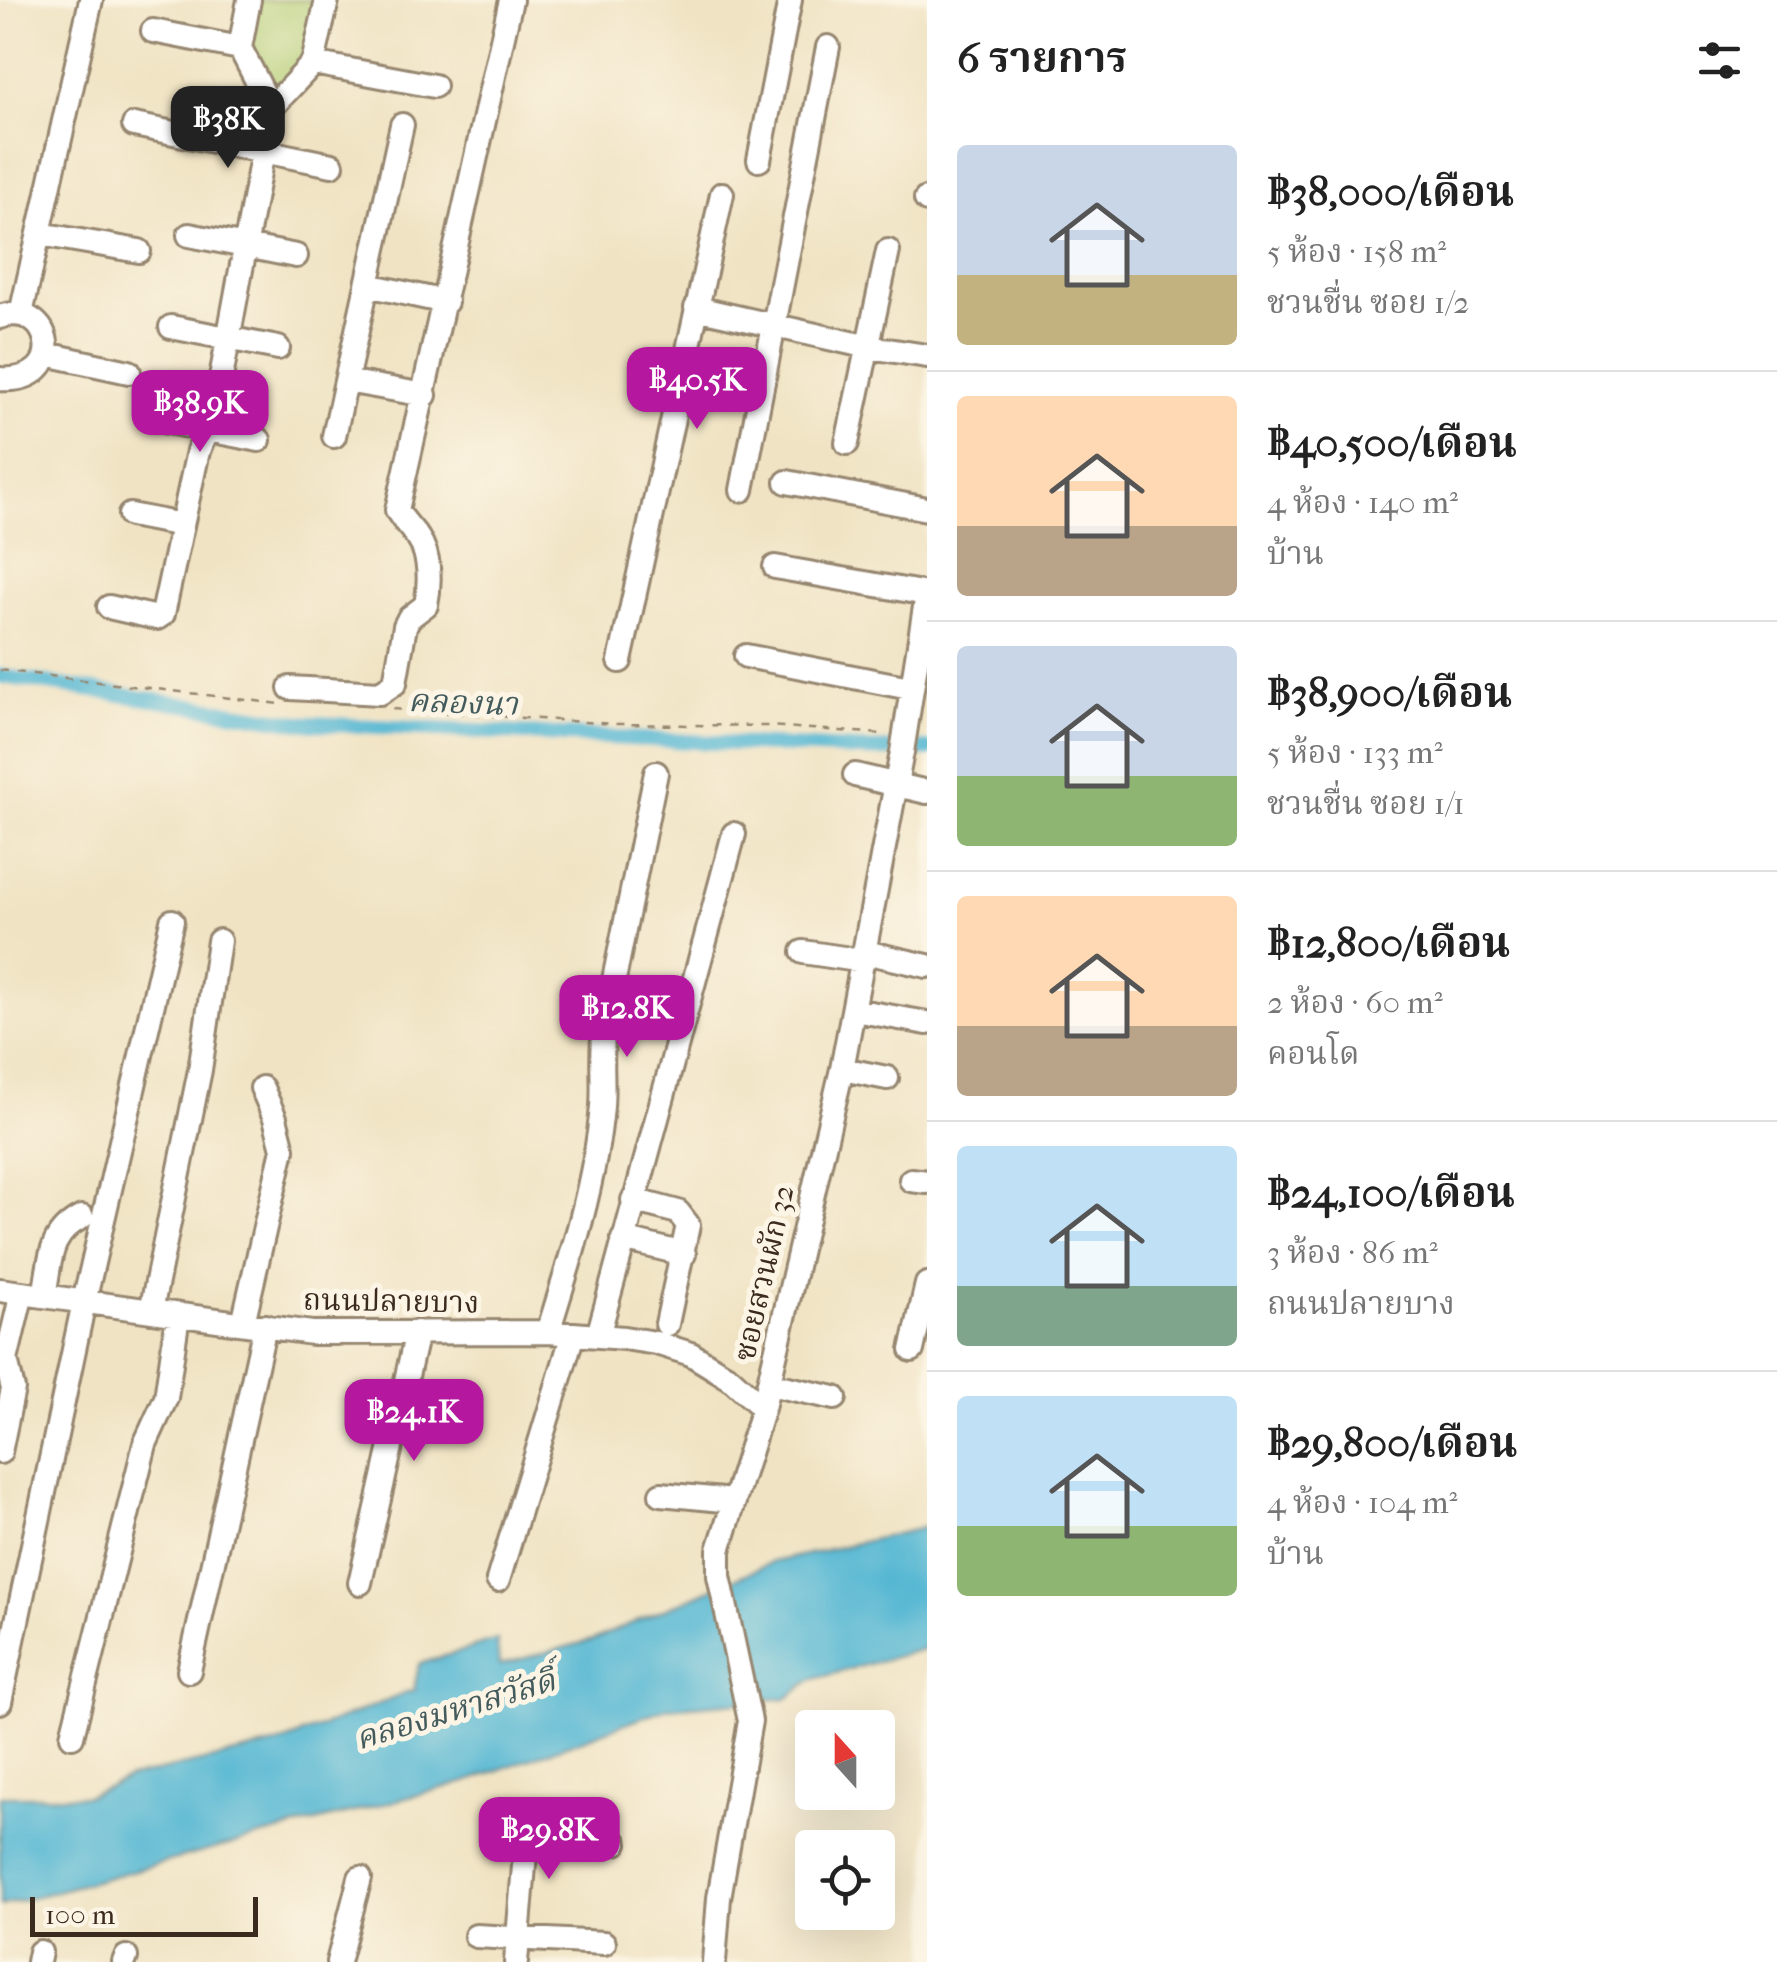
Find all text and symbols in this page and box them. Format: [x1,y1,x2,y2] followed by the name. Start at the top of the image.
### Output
[1692,33,1747,88] icon: filters
[957,34,1127,83] text: 6 รายการ
[169,86,287,171] pin: ฿38K
[193,100,263,137] text: ฿38K
[1267,168,1514,217] text: ฿38,000/เดือน
[1037,185,1157,305] icon: home
[1267,233,1446,270] text: 5 ห้อง · 158 m²
[1267,284,1469,321] text: ชวนชื่น ซอย 1/2
[616,347,778,432] pin: ฿40.5K
[649,361,745,398] text: ฿40.5K
[119,370,281,455] pin: ฿38.9K
[154,384,246,421] text: ฿38.9K
[1267,419,1517,468] text: ฿40,500/เดือน
[1037,436,1157,556] icon: home
[1267,484,1458,521] text: 4 ห้อง · 140 m²
[1267,535,1324,572] text: บ้าน
[1267,669,1512,718] text: ฿38,900/เดือน
[408,682,520,723] water label: คลองนา
[1037,686,1157,806] icon: home
[1267,734,1443,771] text: 5 ห้อง · 133 m²
[1267,785,1464,822] text: ชวนชื่น ซอย 1/1
[1267,919,1510,968] text: ฿12,800/เดือน
[1037,936,1157,1056] icon: home
[546,975,708,1060] pin: ฿12.8K
[1267,984,1443,1021] text: 2 ห้อง · 60 m²
[581,989,673,1026] text: ฿12.8K
[1267,1035,1360,1072] text: คอนโด
[1267,1169,1515,1218] text: ฿24,100/เดือน
[727,1182,802,1364] street label: ซอยสวนผัก 32
[1037,1186,1157,1306] icon: home
[1267,1234,1438,1271] text: 3 ห้อง · 86 m²
[303,1282,479,1321] street label: ถนนปลายบาง
[1267,1285,1455,1322] text: ถนนปลายบาง
[333,1379,495,1464] pin: ฿24.1K
[367,1393,461,1430] text: ฿24.1K
[1267,1419,1517,1468] text: ฿29,800/เดือน
[1037,1436,1157,1556] icon: home
[1267,1484,1458,1521] text: 4 ห้อง · 104 m²
[1267,1535,1324,1572] text: บ้าน
[349,1655,568,1757] water label: คลองมหาสวัสดิ์
[795,1710,895,1810] north arrow
[795,1710,895,1930] map controls
[468,1797,630,1882] pin: ฿29.8K
[501,1811,597,1848] text: ฿29.8K
[795,1830,895,1930] button: locate
[30,1892,258,1936] scale bar
[45,1898,115,1931] text: 100 m

